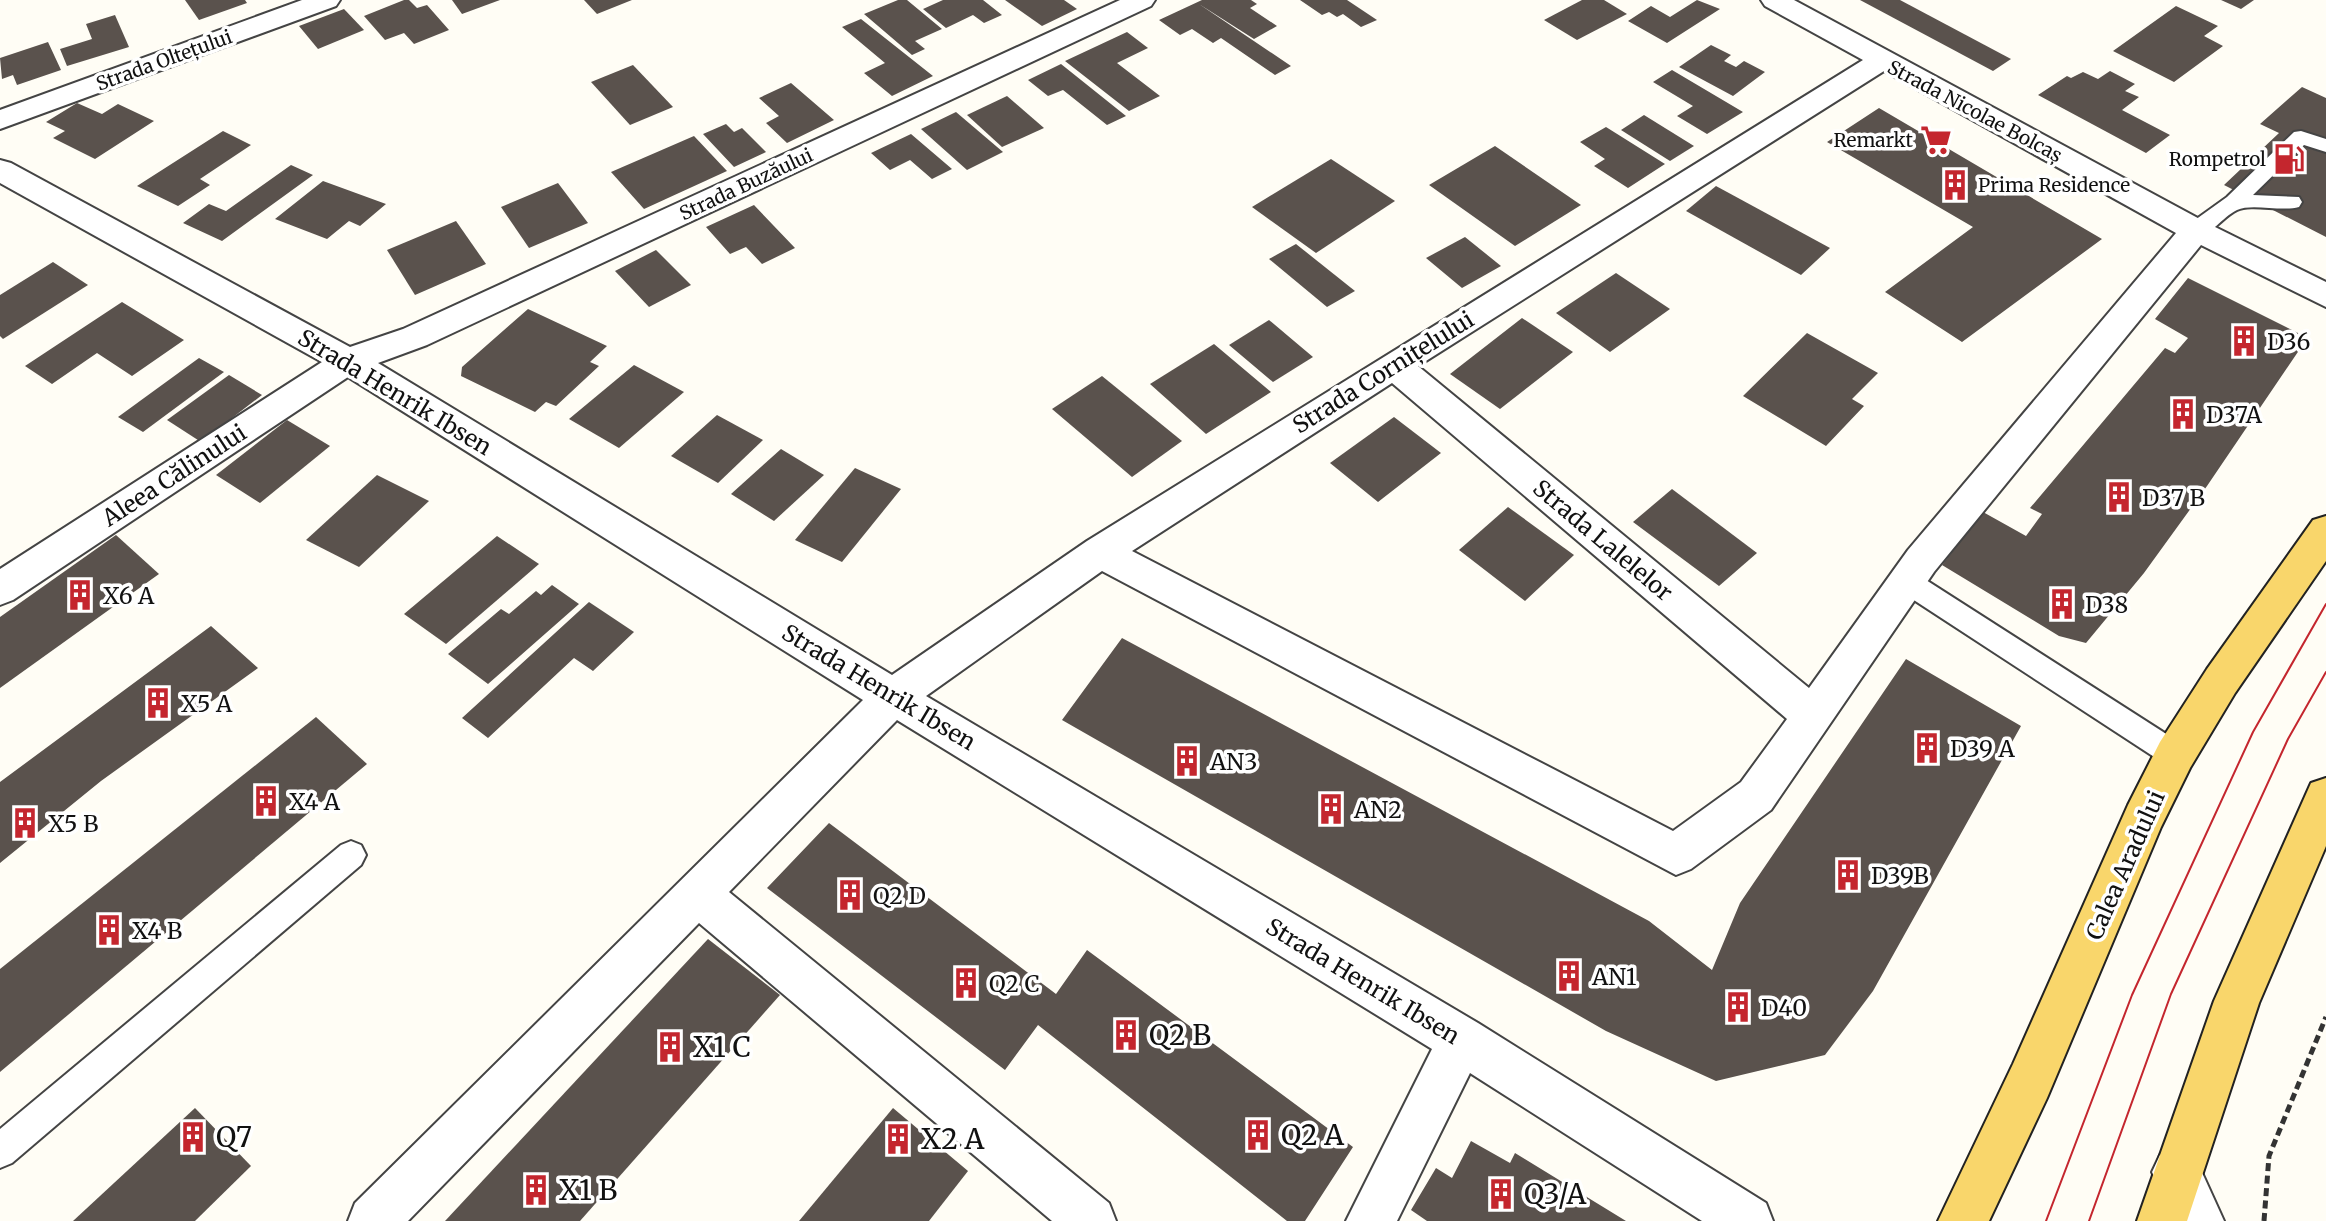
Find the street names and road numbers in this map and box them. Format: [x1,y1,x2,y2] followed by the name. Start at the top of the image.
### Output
[93,24,236,97] street label: Strada Oltețului
[1883,55,2066,168] street label: Strada Nicolae Bolcaș
[675,143,817,225] street label: Strada Buzăului
[1287,305,1479,439] street label: Strada Cornițelului
[293,323,497,461] street label: Strada Henrik Ibsen
[96,418,251,533] street label: Aleea Călinului
[1527,473,1679,607] street label: Strada Lalelelor
[777,618,981,756] street label: Strada Henrik Ibsen
[2079,786,2171,944] street label: Calea Aradului
[1261,912,1465,1050] street label: Strada Henrik Ibsen

